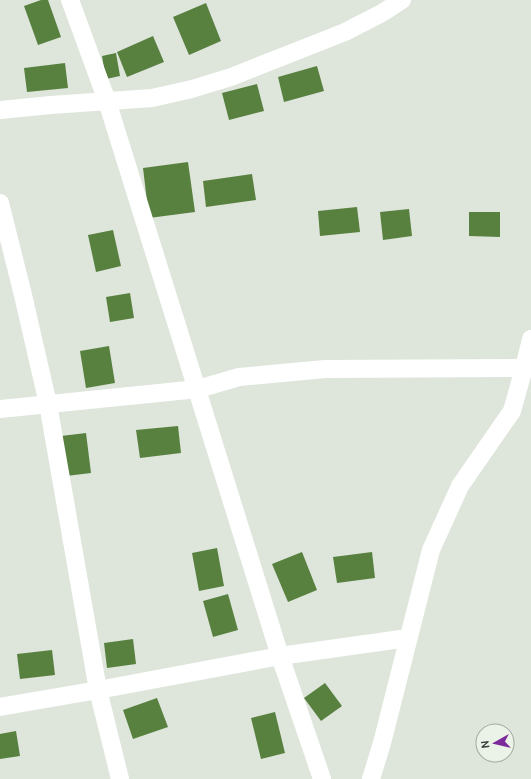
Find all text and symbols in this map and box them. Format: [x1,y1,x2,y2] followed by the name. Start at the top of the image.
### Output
[475,723,515,763] north arrow
[478,740,493,749] text: N

